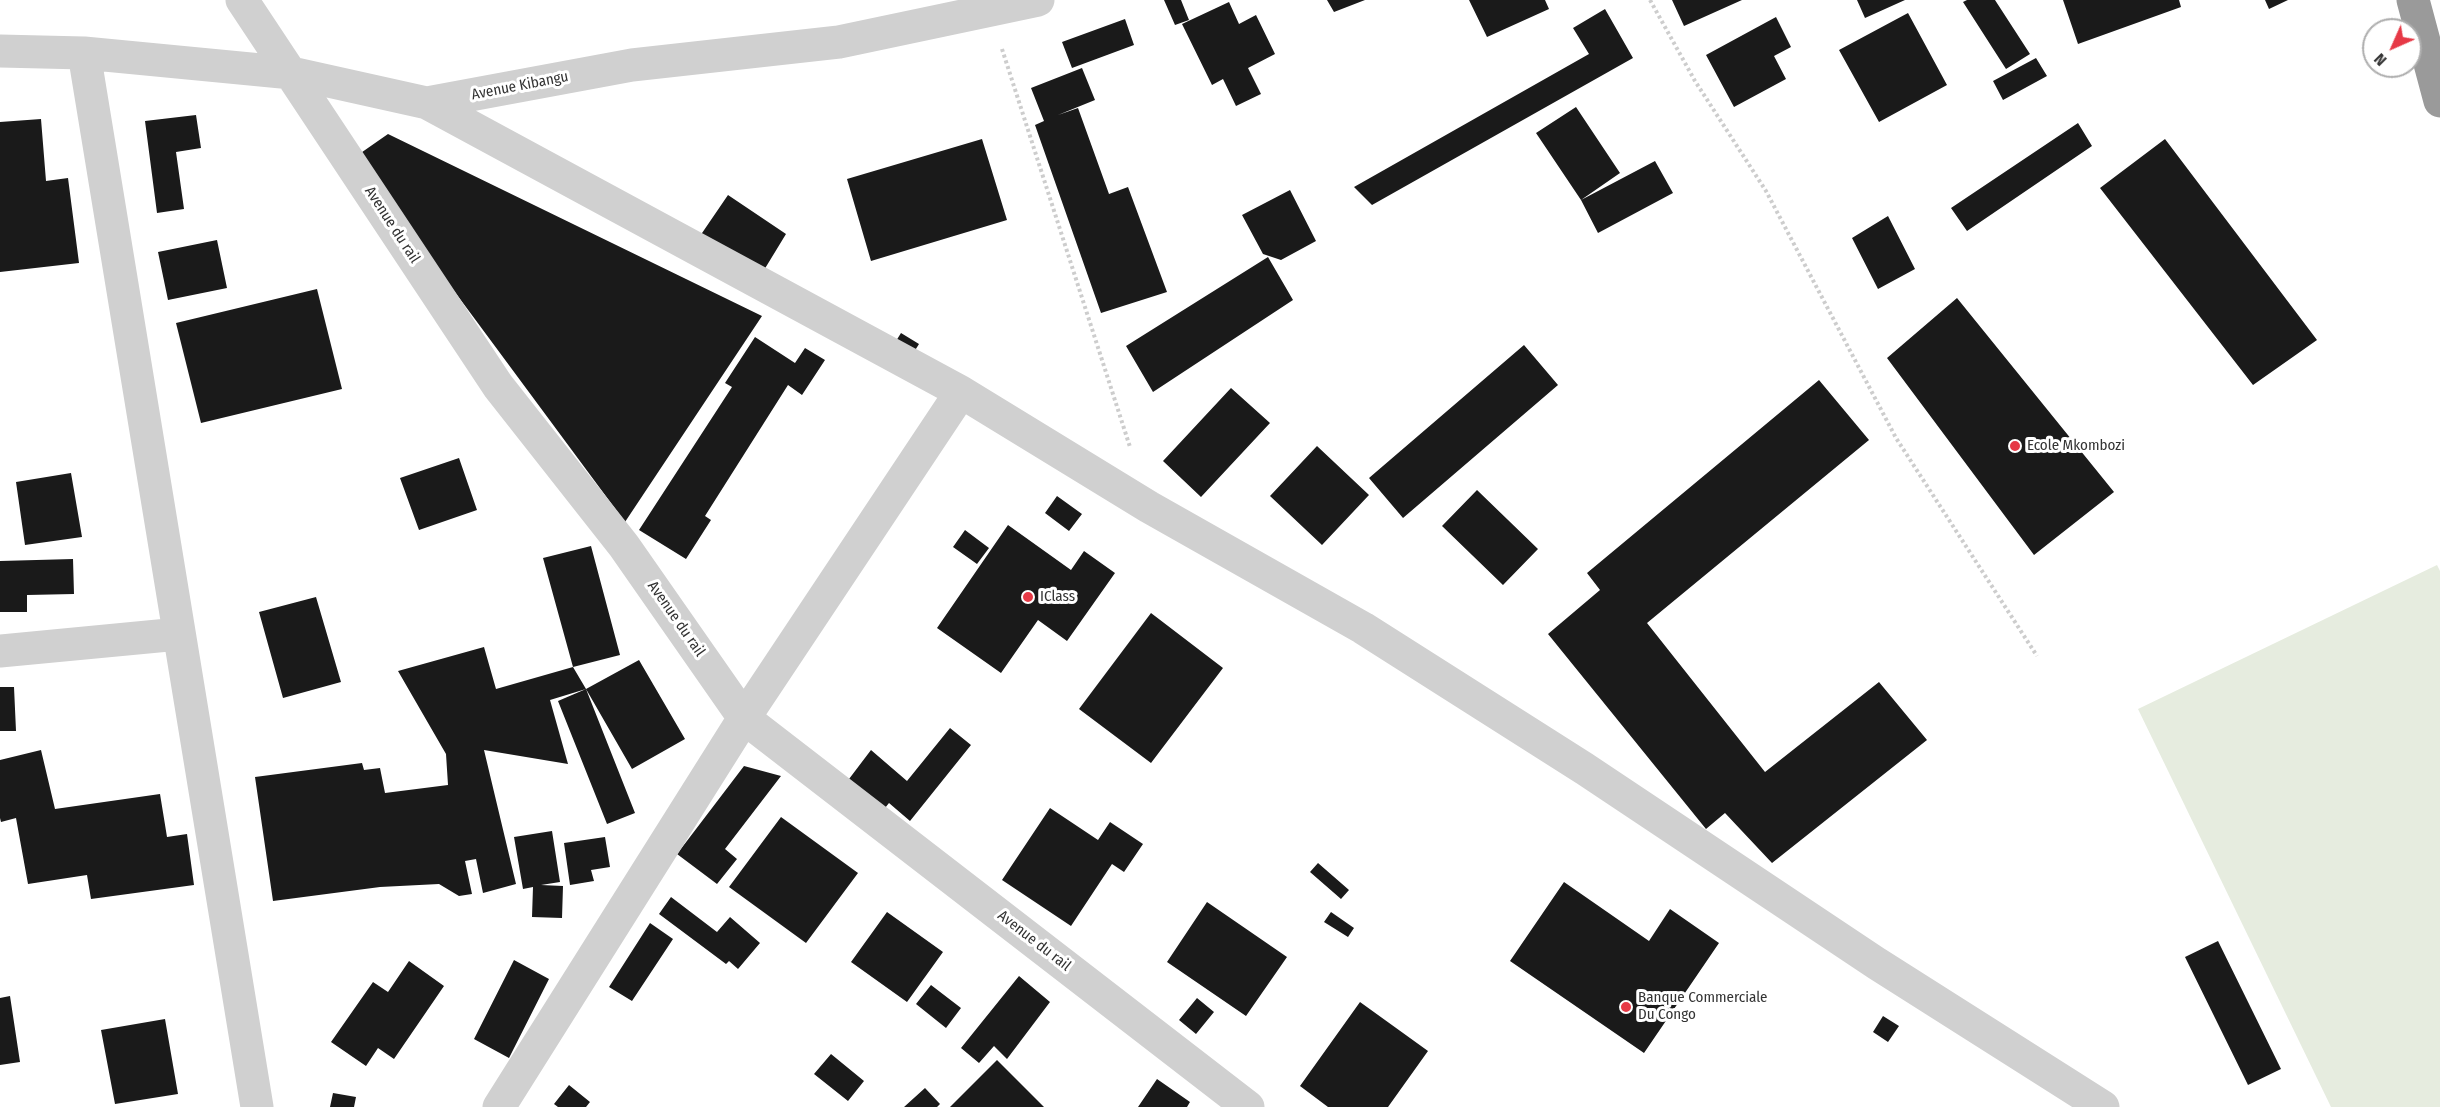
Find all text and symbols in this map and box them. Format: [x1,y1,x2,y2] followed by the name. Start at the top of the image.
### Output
[2362,18,2422,78] north arrow
[2370,50,2390,70] text: N
[470,68,570,104] street label: Avenue Kibangu
[361,183,423,267] street label: Avenue du rail
[2027,437,2125,455] place label: Ecole Mkombozi
[2008,439,2022,453] marker: Ecole Mkombozi
[643,578,709,660] street label: Avenue du rail
[1040,588,1075,606] place label: IClass
[1021,590,1035,604] marker: IClass
[994,907,1074,975] street label: Avenue du rail
[1638,989,1767,1024] place label: Banque Commerciale Du Congo
[1619,1000,1633,1014] marker: Banque Commerciale Du Congo

